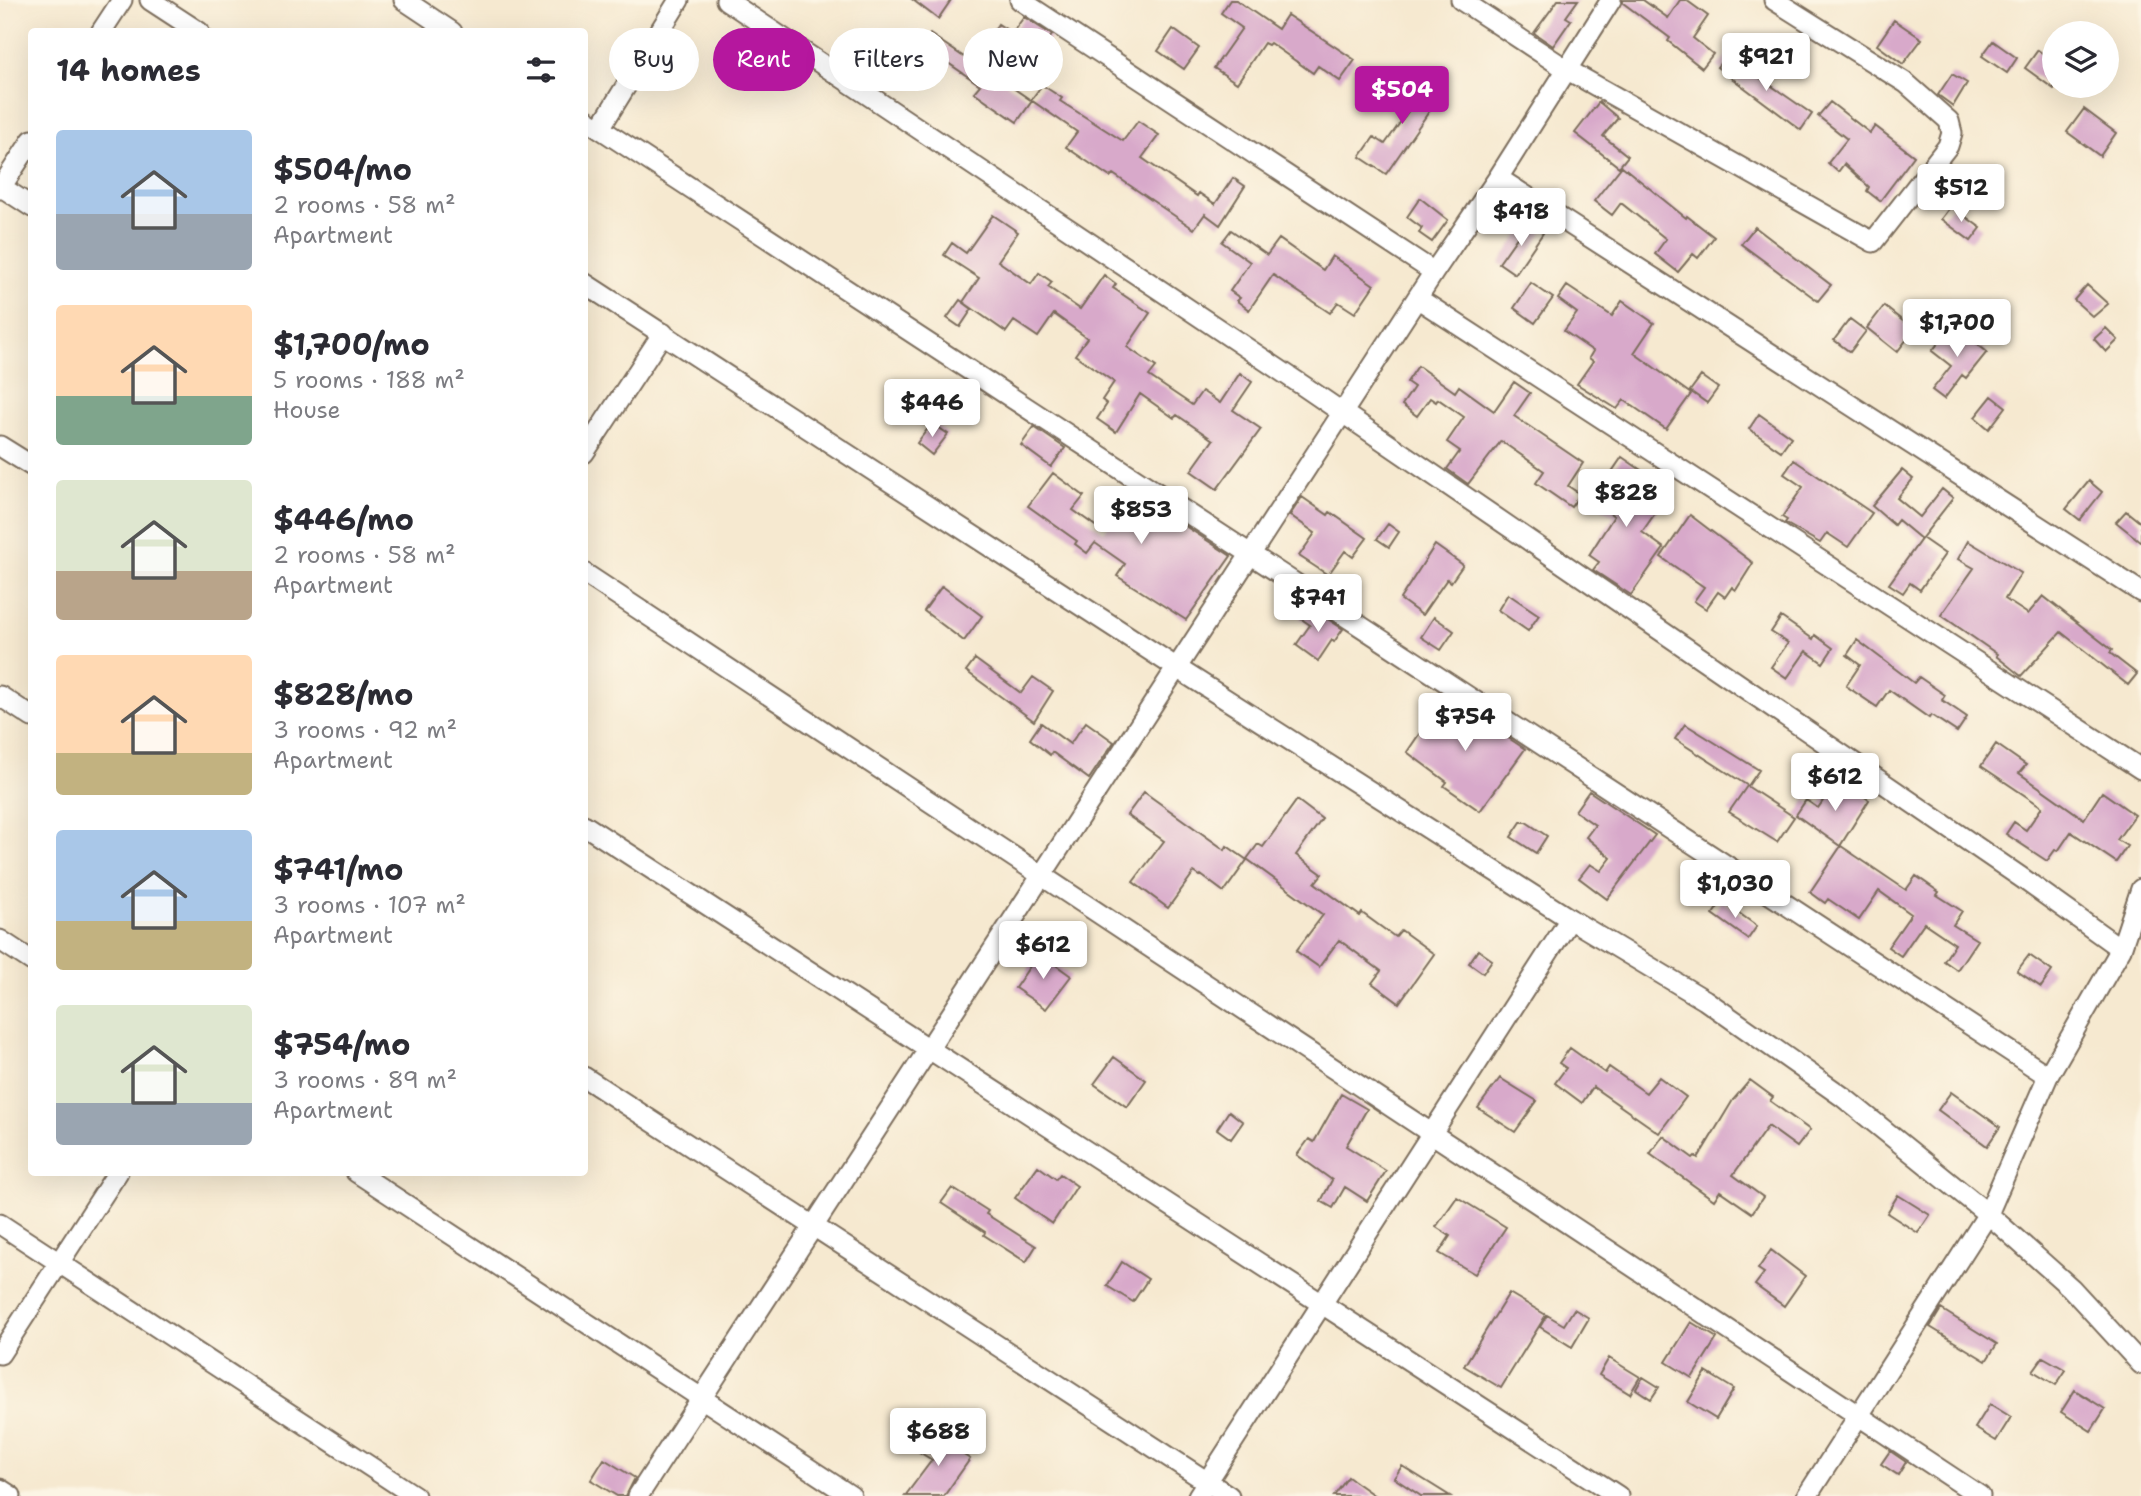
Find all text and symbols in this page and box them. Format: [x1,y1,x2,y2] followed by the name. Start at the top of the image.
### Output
[2042,21,2119,98] map controls
[2042,21,2119,98] button: layers
[609,28,699,91] chip: Buy
[713,28,815,91] chip: Rent
[829,28,949,91] chip: Filters
[963,28,1063,91] chip: New
[1725,34,1807,93] pin: $921
[1738,41,1794,71] text: $921
[56,50,201,91] text: 14 homes
[522,51,560,89] icon: filters
[1361,66,1443,126] pin: $504
[1371,74,1433,104] text: $504
[273,149,412,190] text: $504/mo
[112,158,196,242] icon: home
[1920,164,2002,224] pin: $512
[1933,172,1989,202] text: $512
[1480,188,1562,248] pin: $418
[273,190,456,220] text: 2 rooms · 58 m²
[1493,196,1549,226] text: $418
[273,220,393,250] text: Apartment
[1900,300,2014,359] pin: $1,700
[1919,307,1995,337] text: $1,700
[273,324,430,365] text: $1,700/mo
[112,333,196,417] icon: home
[273,365,465,395] text: 5 rooms · 188 m²
[891,380,973,439] pin: $446
[900,387,964,417] text: $446
[273,395,341,425] text: House
[1585,470,1667,529] pin: $828
[1594,477,1658,507] text: $828
[1100,486,1182,546] pin: $853
[1110,494,1172,524] text: $853
[273,499,414,540] text: $446/mo
[112,508,196,592] icon: home
[273,540,456,570] text: 2 rooms · 58 m²
[273,570,393,600] text: Apartment
[1277,574,1359,634] pin: $741
[1290,582,1346,612] text: $741
[273,674,414,715] text: $828/mo
[112,683,196,767] icon: home
[1424,694,1506,753] pin: $754
[1434,701,1496,731] text: $754
[273,715,457,745] text: 3 rooms · 92 m²
[273,745,393,775] text: Apartment
[1794,754,1876,813] pin: $612
[1807,761,1863,791] text: $612
[273,849,404,890] text: $741/mo
[112,858,196,942] icon: home
[1678,860,1792,920] pin: $1,030
[1696,868,1774,898] text: $1,030
[273,890,466,920] text: 3 rooms · 107 m²
[273,920,393,950] text: Apartment
[1002,922,1084,981] pin: $612
[1015,929,1071,959] text: $612
[273,1024,410,1065] text: $754/mo
[112,1033,196,1117] icon: home
[273,1065,457,1095] text: 3 rooms · 89 m²
[273,1095,393,1125] text: Apartment
[897,1408,979,1468] pin: $688
[906,1416,970,1446] text: $688

